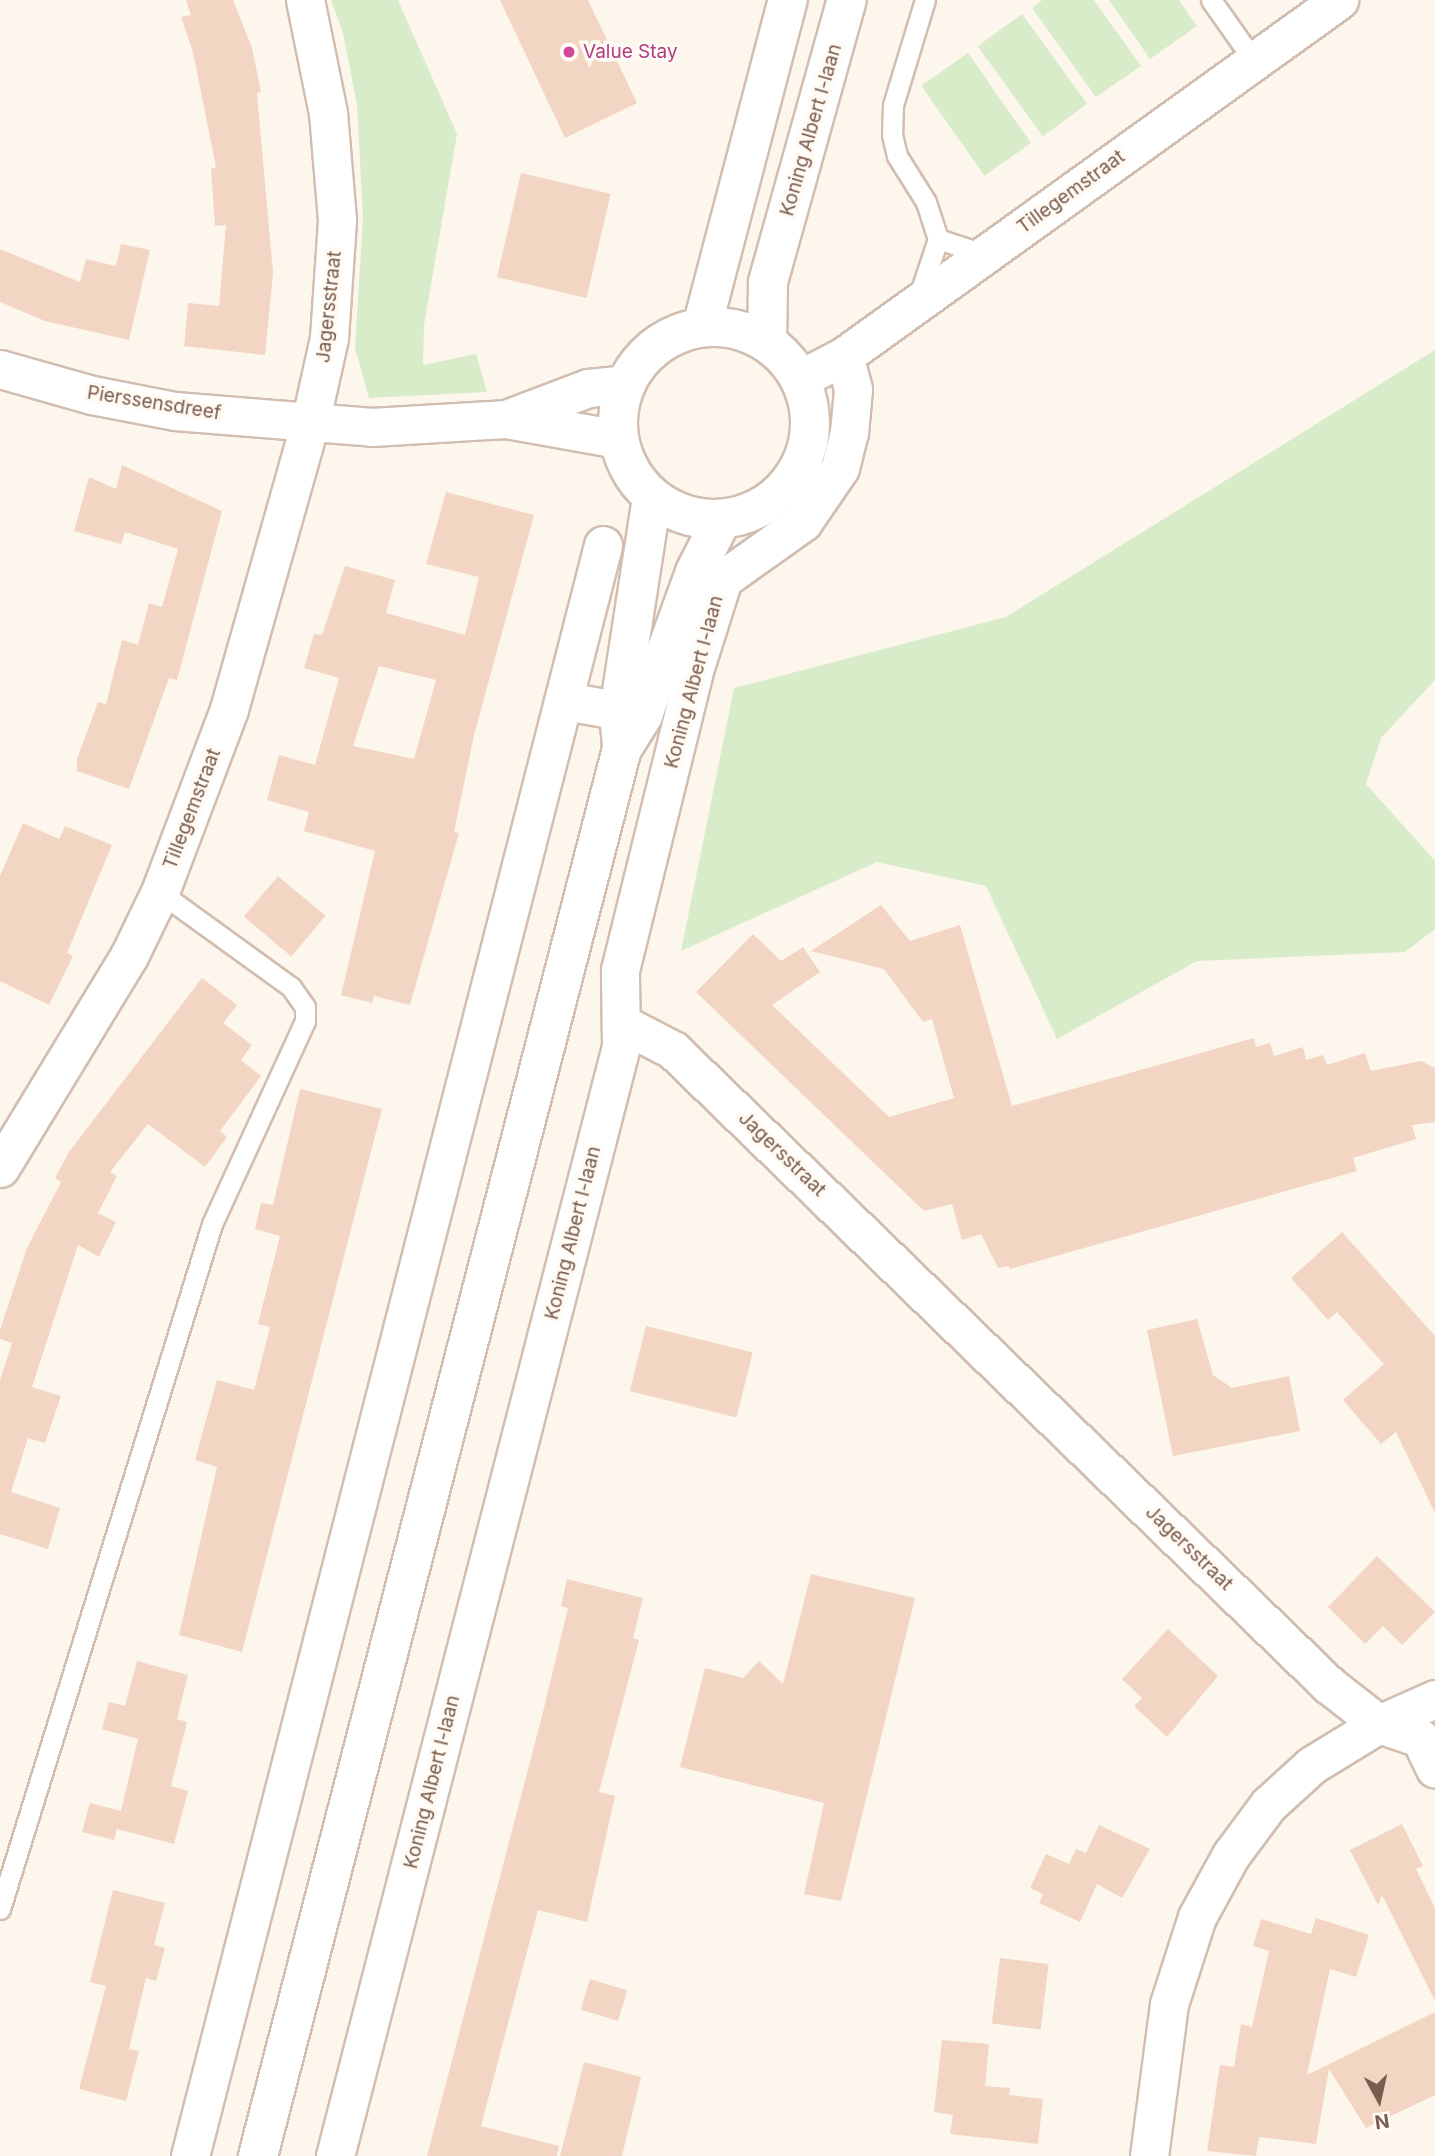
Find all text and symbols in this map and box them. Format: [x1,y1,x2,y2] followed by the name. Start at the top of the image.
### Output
[583,41,678,63] place label: Value Stay
[776,41,846,219] street label: Koning Albert I-laan
[561,44,577,60] marker: Value Stay
[1013,145,1129,239] street label: Tillegemstraat
[312,250,346,364] street label: Jagersstraat
[86,381,222,425] street label: Pierssensdreef
[660,593,728,771] street label: Koning Albert I-laan
[159,745,225,873] street label: Tillegemstraat
[734,1107,830,1201] street label: Jagersstraat
[540,1144,606,1322] street label: Koning Albert I-laan
[1141,1501,1237,1595] street label: Jagersstraat
[399,1693,465,1871] street label: Koning Albert I-laan
[1344,2065,1414,2135] north arrow
[1373,2109,1391,2134] text: N

